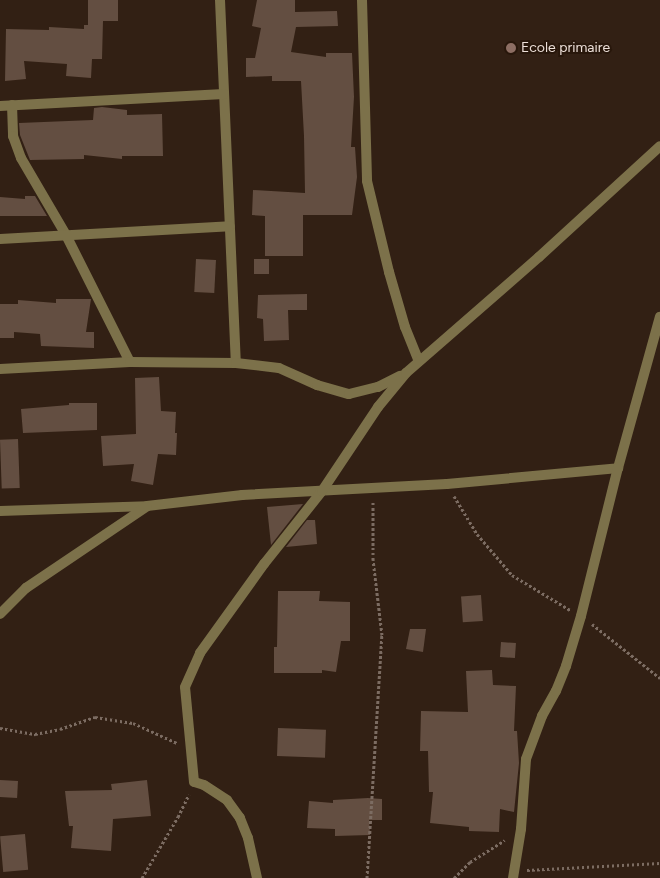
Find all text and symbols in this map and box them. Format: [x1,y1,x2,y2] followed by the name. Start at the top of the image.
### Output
[521,40,610,56] place label: Ecole primaire
[505,42,517,54] marker: Ecole primaire

